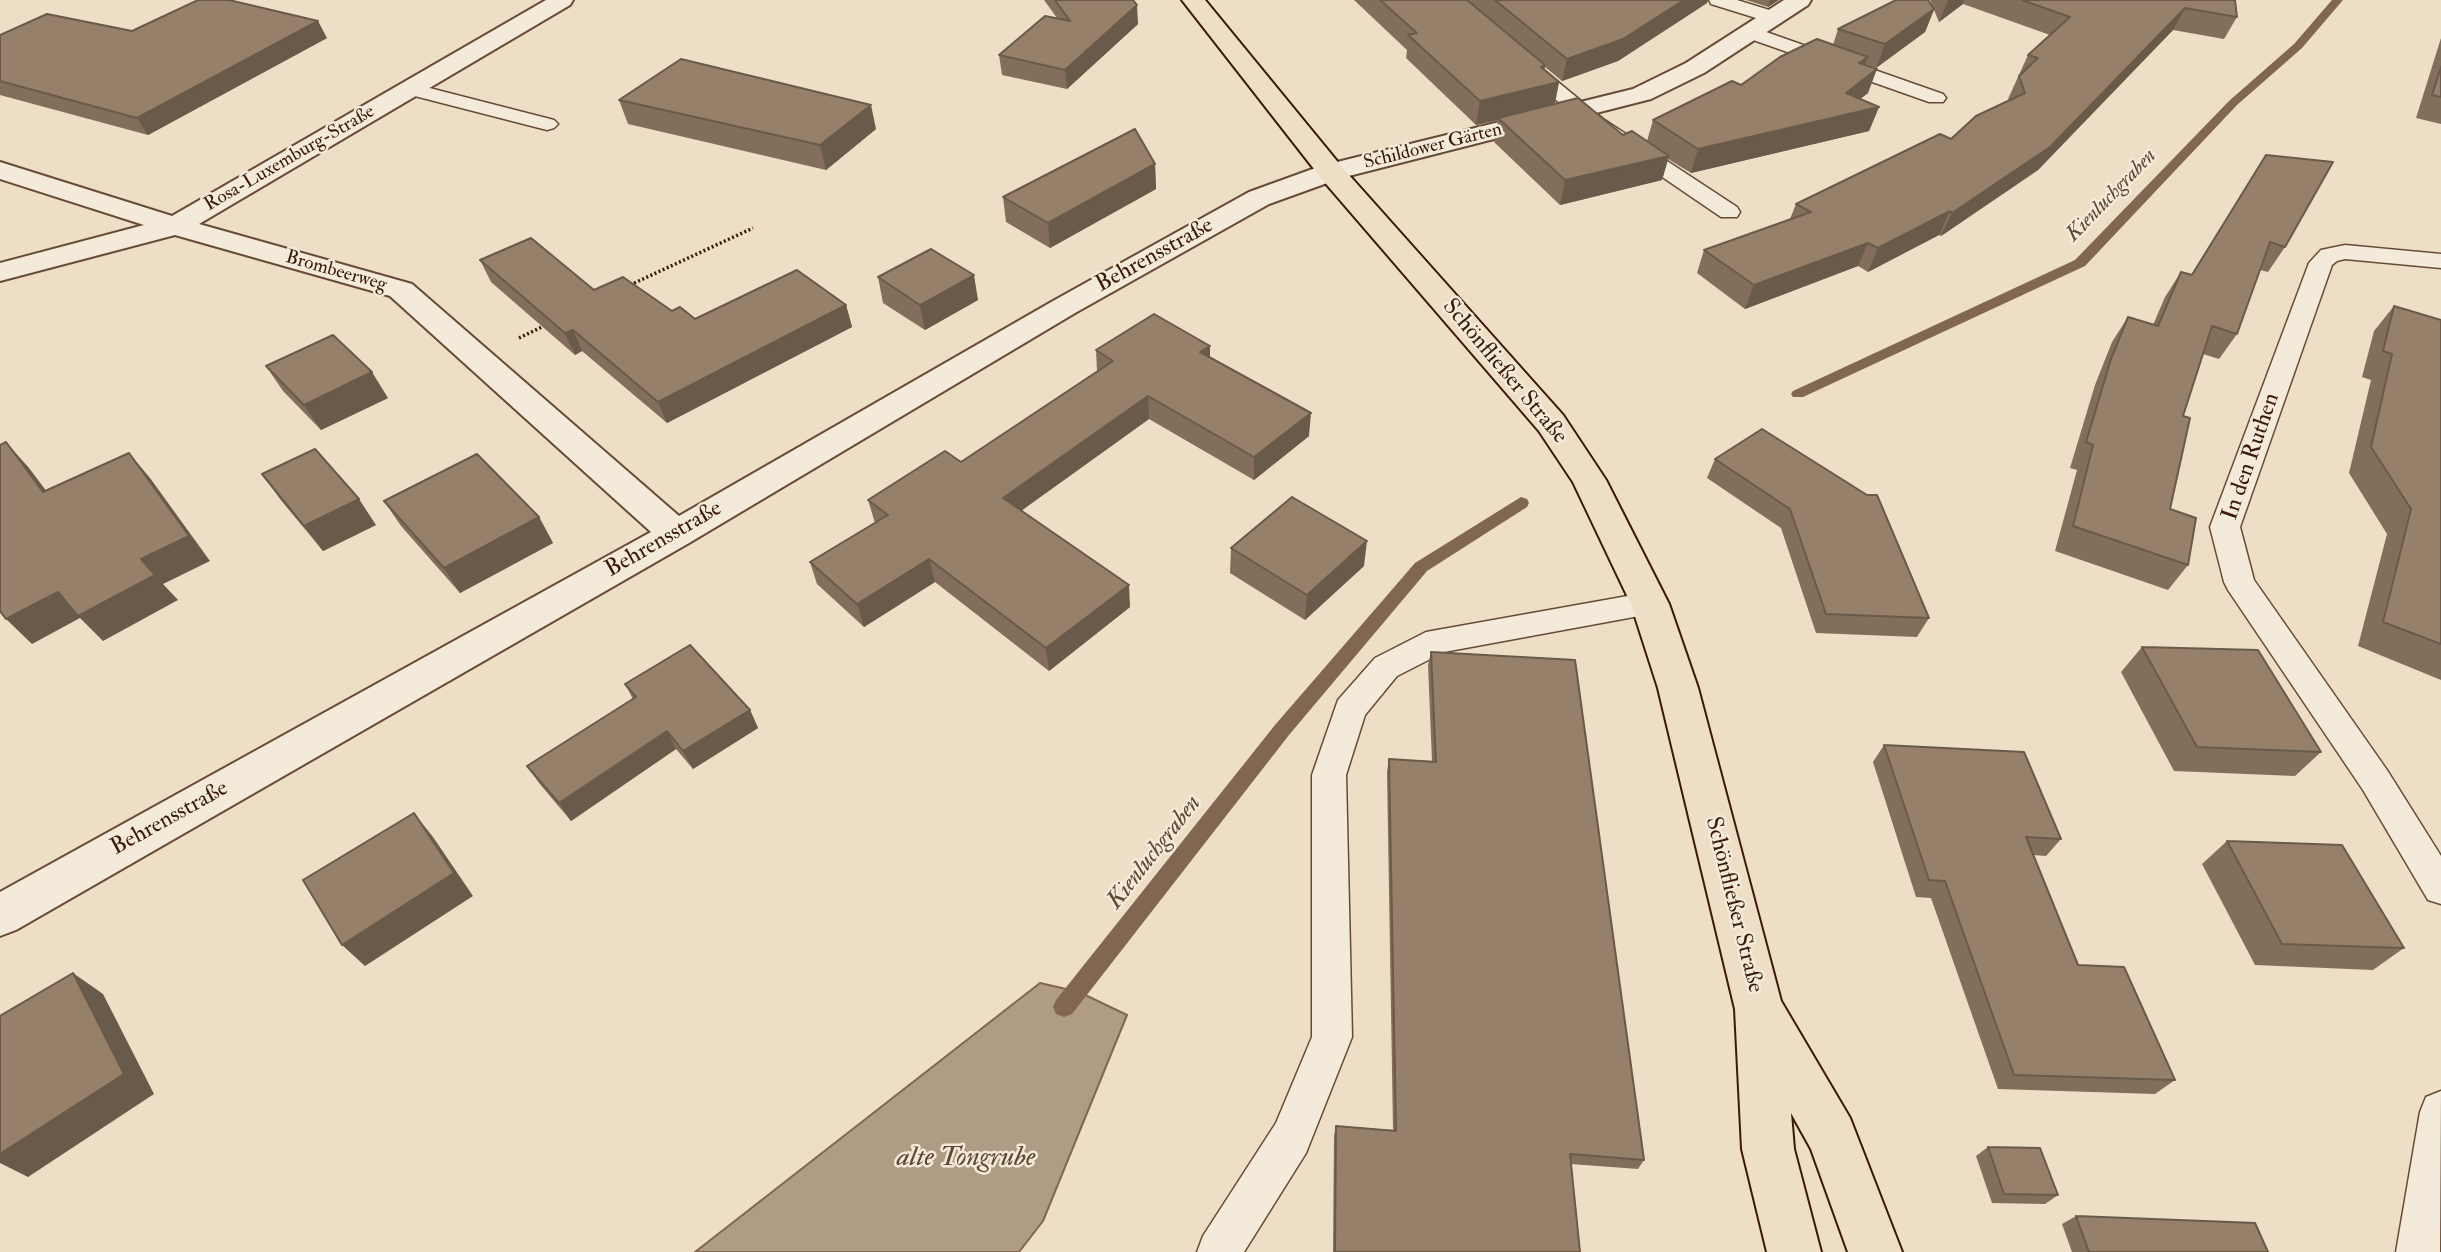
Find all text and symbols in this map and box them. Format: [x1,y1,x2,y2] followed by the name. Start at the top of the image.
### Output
[201,101,379,217] street label: Rosa-Luxemburg-Straße
[1361,119,1505,175] street label: Schildower Gärten
[2062,144,2162,248] water label: Kienluchgraben
[1091,212,1219,300] street label: Behrensstraße
[283,247,389,297] street label: Brombeerweg
[1435,294,1573,450] street label: Schönfließer Straße
[2217,390,2287,524] street label: In den Ruthen
[601,496,727,584] street label: Behrensstraße
[106,775,234,863] street label: Behrensstraße
[1102,790,1208,916] water label: Kienluchgraben
[1698,814,1768,996] street label: Schönfließer Straße
[897,1142,1035,1176] water label: alte Tongrube

